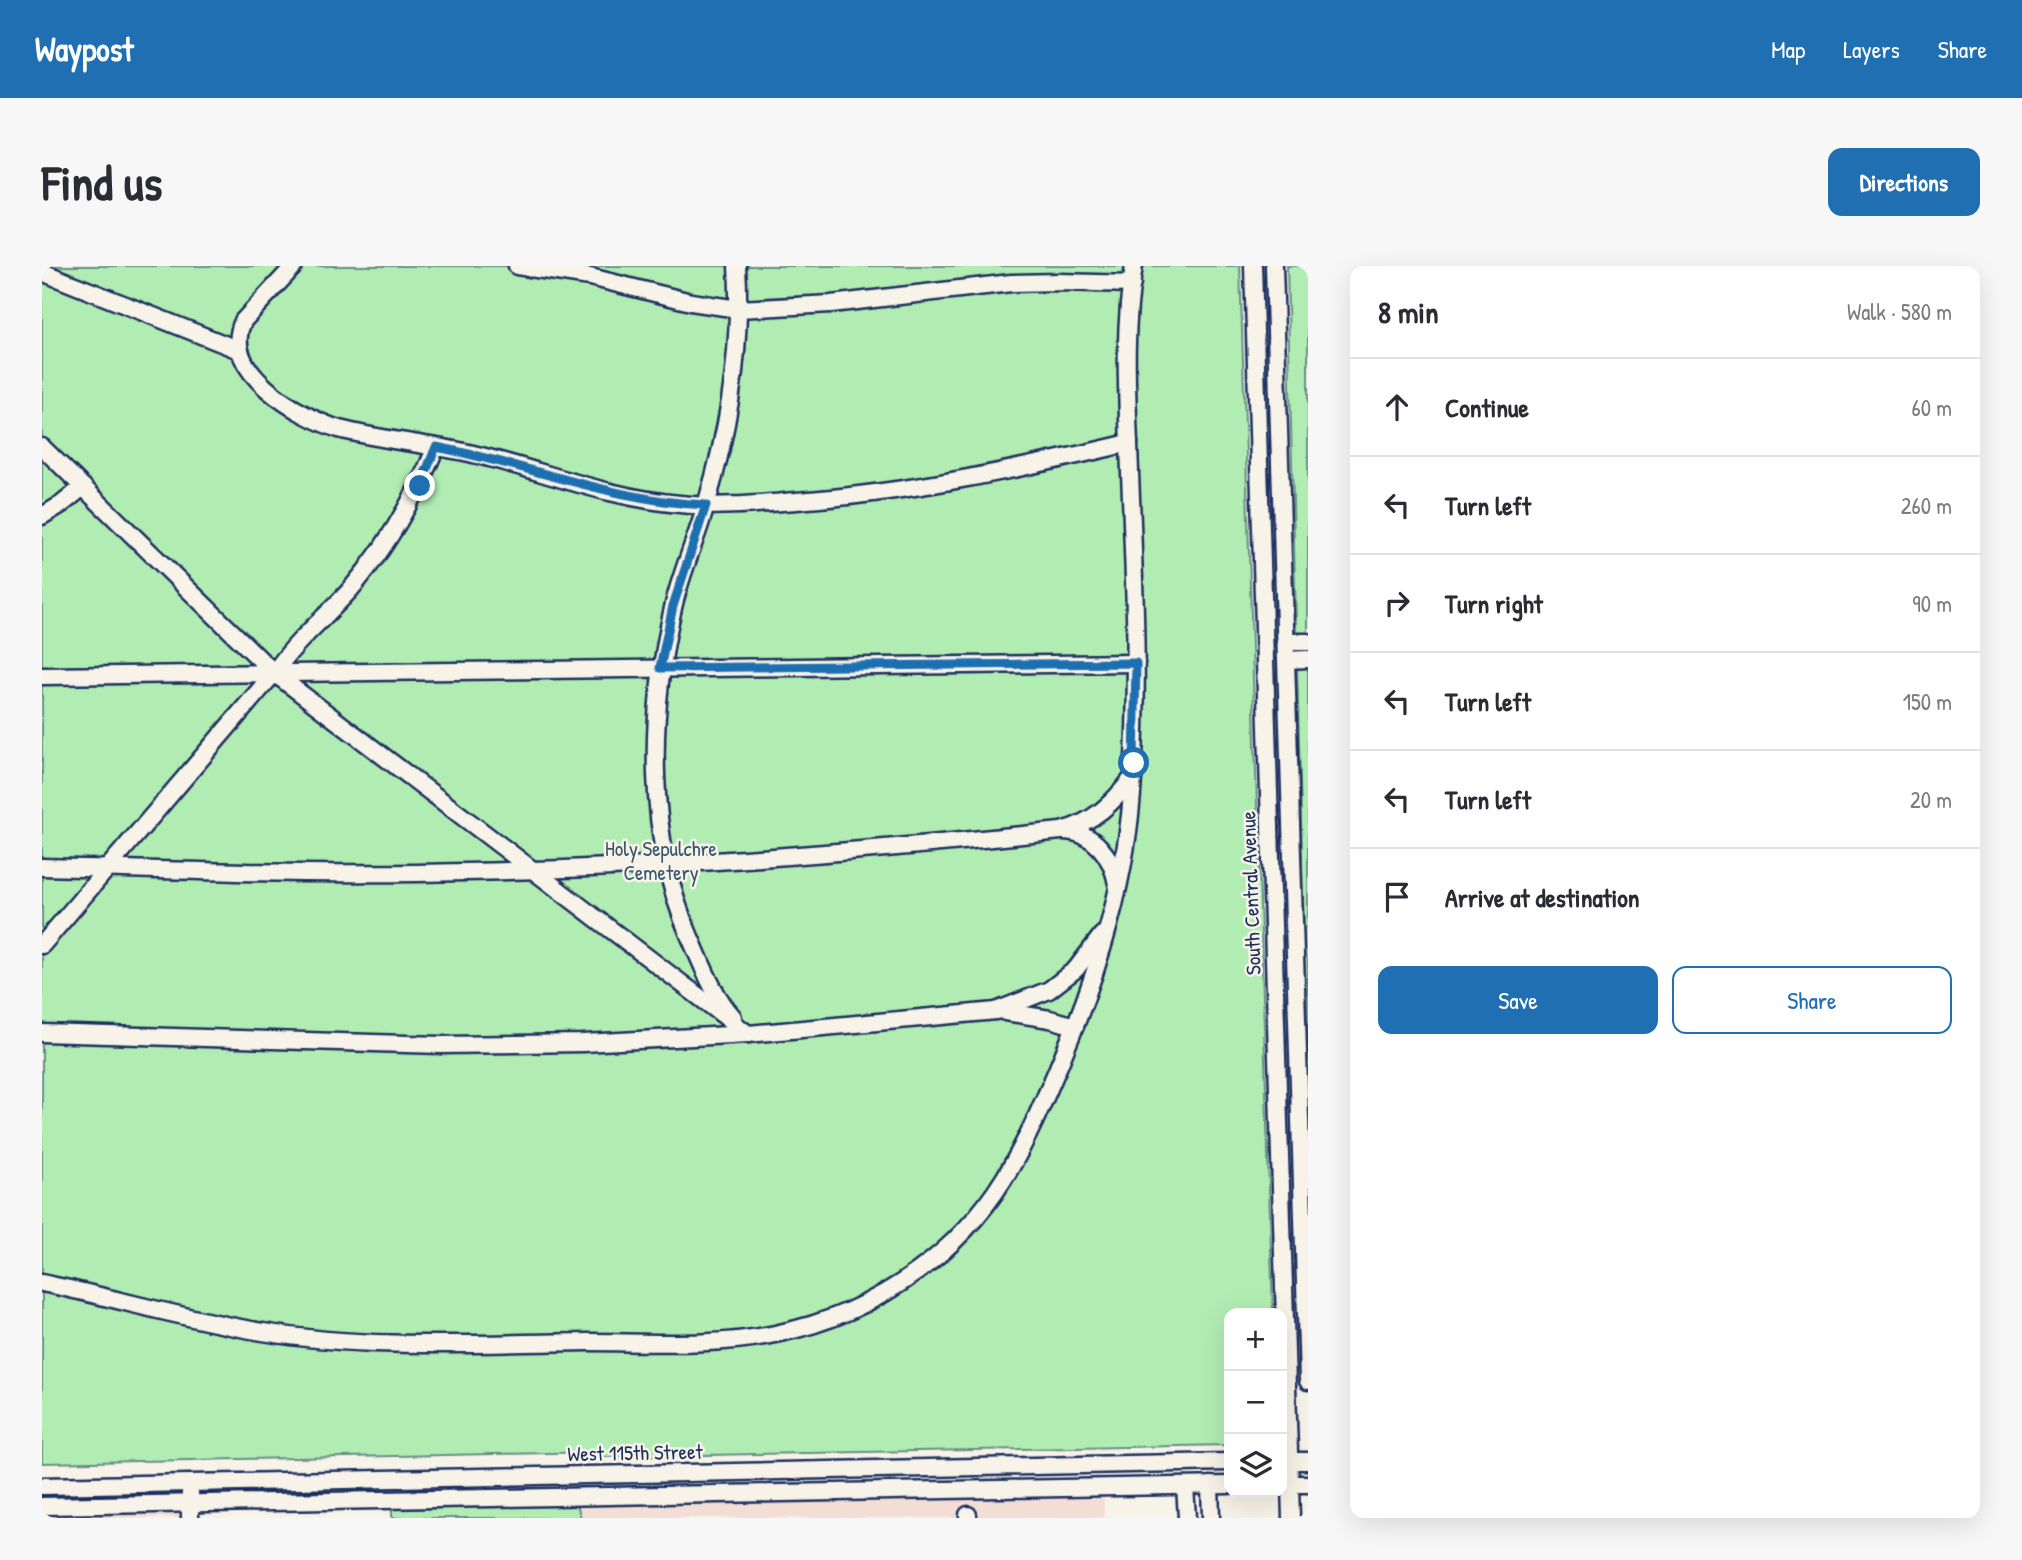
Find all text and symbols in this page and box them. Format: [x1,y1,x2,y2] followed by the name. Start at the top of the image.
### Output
[35,27,134,71] text: Waypost
[1771,33,1805,65] text: Map
[1843,33,1900,65] text: Layers
[1938,33,1987,65] text: Share
[1828,148,1980,216] button: Directions
[42,149,162,215] text: Find us
[1378,292,1439,332] text: 8 min
[1847,296,1952,327] text: Walk · 580 m
[1378,388,1416,426] icon: ahead
[1445,390,1529,425] text: Continue
[1912,392,1952,423] text: 60 m
[404,470,435,501] route end
[1378,486,1416,524] icon: left
[1445,488,1531,523] text: Turn left
[1901,490,1952,521] text: 260 m
[1378,584,1416,622] icon: right
[1445,586,1543,621] text: Turn right
[1912,588,1952,619] text: 90 m
[1378,682,1416,720] icon: left
[1445,684,1531,719] text: Turn left
[1903,686,1952,717] text: 150 m
[1118,747,1149,778] route start
[1378,780,1416,818] icon: left
[1445,782,1531,817] text: Turn left
[1910,784,1952,815] text: 20 m
[1233,811,1268,975] street label: South Central Avenue
[605,834,717,887] park label: Holy Sepulchre Cemetery
[1378,878,1416,916] icon: arrive
[1445,880,1640,915] text: Arrive at destination
[1378,966,1658,1034] button: Save
[1672,966,1952,1034] button: Share
[1224,1308,1287,1497] map controls
[1224,1308,1287,1371] button: +
[1224,1371,1287,1434] button: −
[1224,1434,1287,1497] button: layers
[567,1437,704,1468] street label: West 115th Street

